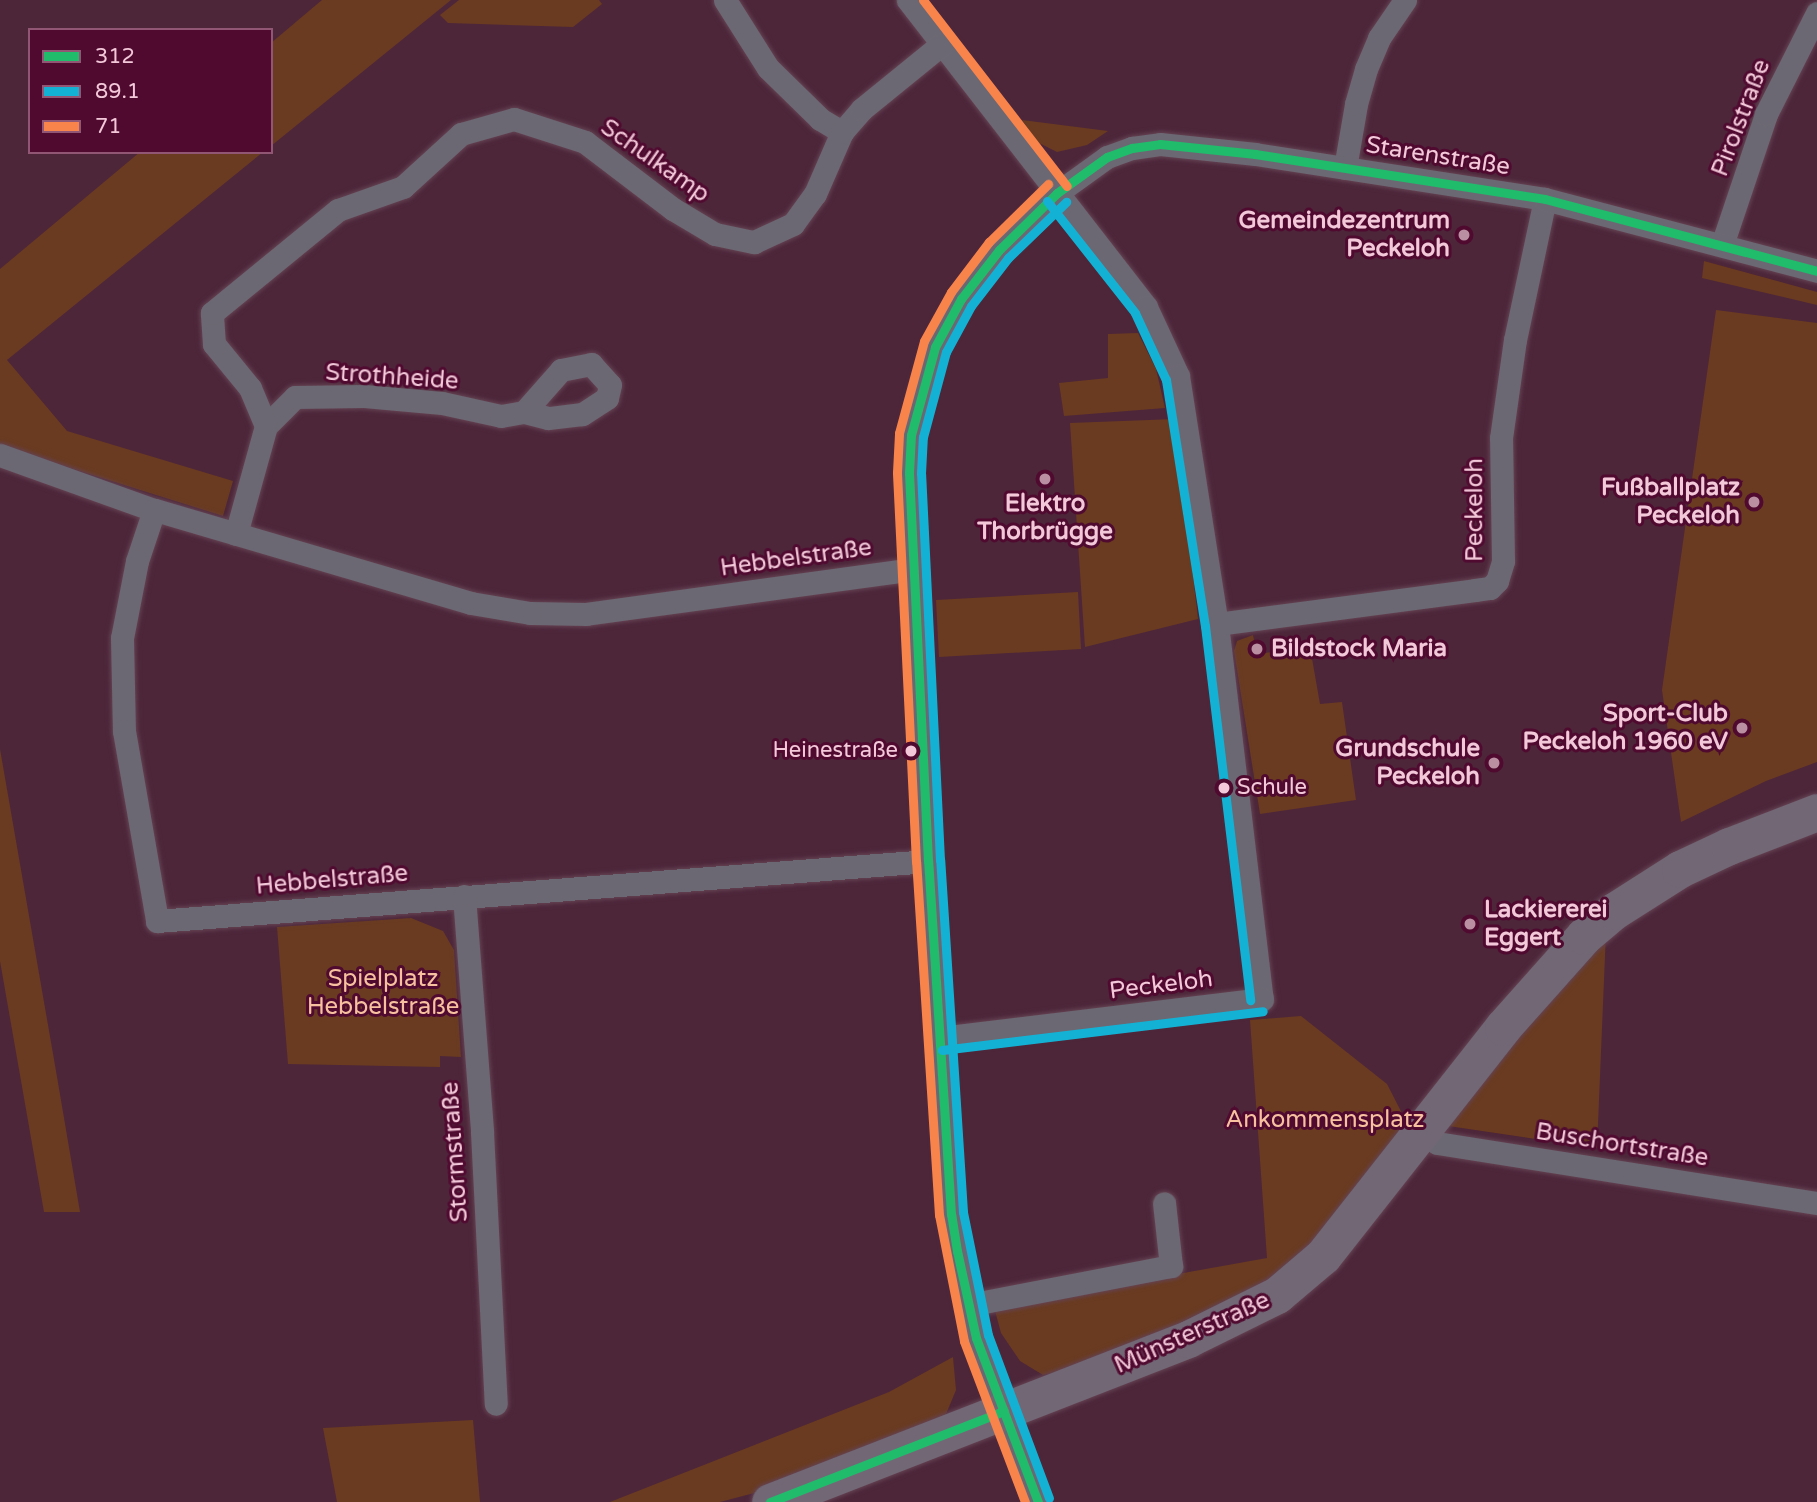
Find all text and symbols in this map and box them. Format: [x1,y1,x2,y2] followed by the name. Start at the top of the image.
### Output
[28,28,273,154] legend
[95,44,135,69] text: 312
[1706,56,1776,180] street label: Pirolstraße
[95,79,140,104] text: 89.1
[595,113,715,209] street label: Schulkamp
[95,114,121,139] text: 71
[1364,130,1512,182] street label: Starenstraße
[1238,207,1450,263] place label: Gemeindezentrum Peckeloh
[1456,227,1472,243] marker: Gemeindezentrum Peckeloh
[324,358,460,396] street label: Strothheide
[1461,458,1489,562] street label: Peckeloh
[1037,471,1053,487] marker: Elektro Thorbrügge
[1601,474,1740,530] place label: Fußballplatz Peckeloh
[977,490,1113,546] place label: Elektro Thorbrügge
[1746,494,1762,510] marker: Fußballplatz Peckeloh
[718,533,874,583] street label: Hebbelstraße
[1271,635,1447,663] place label: Bildstock Maria
[1249,641,1265,657] marker: Bildstock Maria
[1522,700,1728,756] place label: Sport-Club Peckeloh 1960 eV
[1734,720,1750,736] marker: Sport-Club Peckeloh 1960 eV
[1335,735,1480,791] place label: Grundschule Peckeloh
[772,738,898,764] place label: Heinestraße
[904,744,918,758] marker: Heinestraße
[1486,755,1502,771] marker: Grundschule Peckeloh
[1237,775,1307,801] place label: Schule
[1217,781,1231,795] marker: Schule
[255,859,409,901] street label: Hebbelstraße
[1484,896,1608,952] place label: Lackiererei Eggert
[1462,916,1478,932] marker: Lackiererei Eggert
[1108,964,1214,1006] street label: Peckeloh
[307,965,459,1021] park label: Spielplatz Hebbelstraße
[436,1081,474,1223] street label: Stormstraße
[1225,1106,1425,1134] park label: Ankommensplatz
[1534,1117,1710,1173] street label: Buschortstraße
[1110,1286,1274,1380] street label: Münsterstraße

